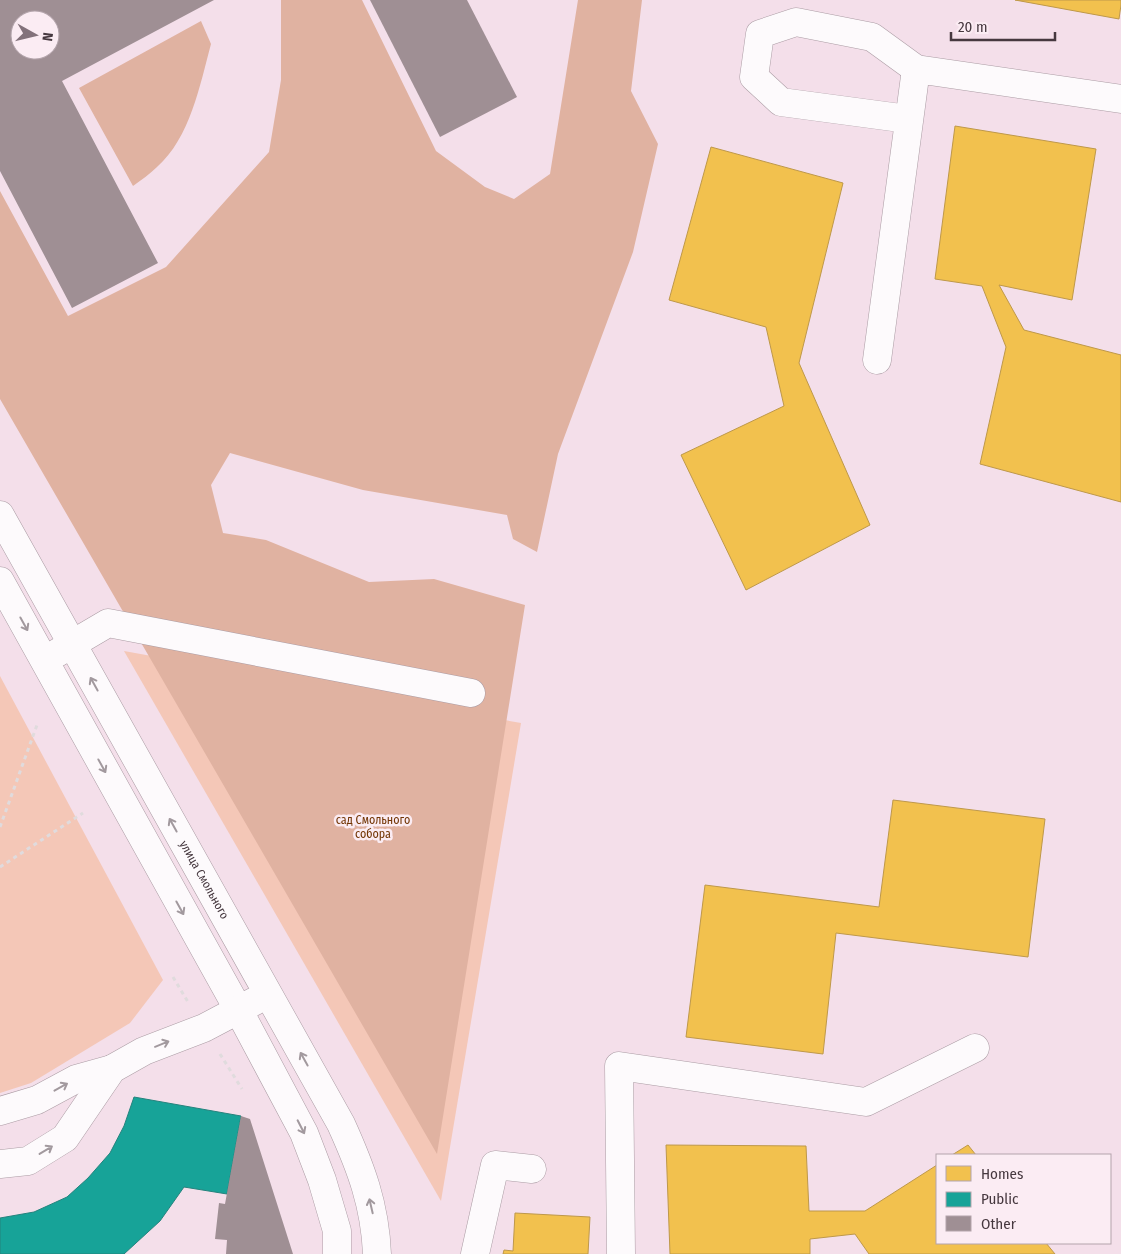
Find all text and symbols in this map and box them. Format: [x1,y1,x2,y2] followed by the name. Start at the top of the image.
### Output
[10,10,60,60] north arrow
[951,10,1055,42] scale bar
[958,18,988,36] text: 20 m
[38,31,56,42] text: N
[19,616,29,630] one-way arrow
[89,676,99,691] one-way arrow
[98,758,107,773] one-way arrow
[336,813,410,841] park label: сад Смольного собора
[168,819,178,833] one-way arrow
[177,838,232,921] street label: улица Смольного
[176,901,186,915] one-way arrow
[154,1039,169,1048] one-way arrow
[299,1052,309,1066] one-way arrow
[53,1082,68,1091] one-way arrow
[296,1120,306,1135] one-way arrow
[38,1144,52,1154] one-way arrow
[936,1154,1111,1244] legend
[981,1165,1023,1183] text: Homes
[981,1190,1019,1208] text: Public
[366,1198,375,1214] one-way arrow
[981,1215,1017,1233] text: Other

